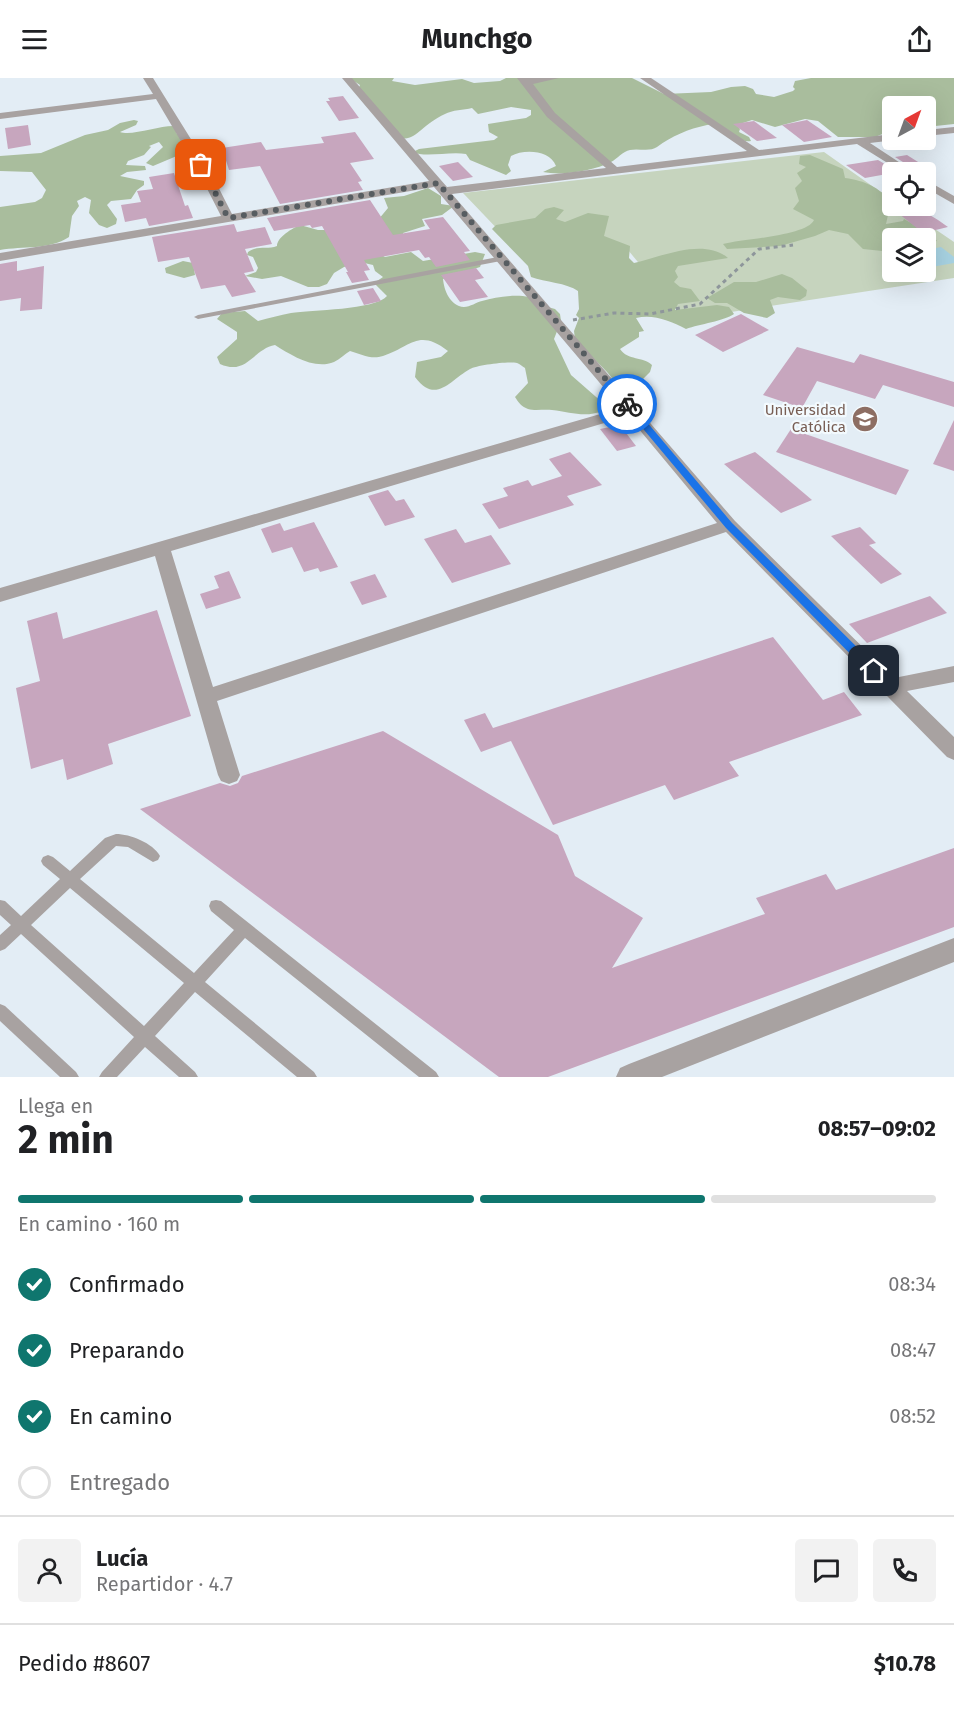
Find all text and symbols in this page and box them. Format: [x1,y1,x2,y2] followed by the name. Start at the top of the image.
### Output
[18,23,51,56] icon: menu
[422,23,532,55] text: Munchgo
[903,23,936,56] icon: share
[882,96,936,150] north arrow
[882,96,936,282] map controls
[175,139,226,190] pin
[184,148,217,181] icon: bag
[882,162,936,216] button: locate
[882,228,936,282] button: layers
[597,374,657,434] courier
[611,388,644,421] icon: bike
[765,401,846,436] place label: Universidad Católica
[850,404,880,434] school or university icon: Universidad Católica
[848,645,899,696] pin
[857,654,890,687] icon: home
[18,1094,93,1118] text: Llega en
[818,1115,936,1142] text: 08:57–09:02
[18,1117,114,1163] text: 2 min
[18,1212,180,1236] text: En camino · 160 m
[18,1268,51,1301] icon: check
[69,1271,185,1298] text: Confirmado
[888,1272,936,1296] text: 08:34
[18,1334,51,1367] icon: check
[69,1337,185,1364] text: Preparando
[890,1338,936,1362] text: 08:47
[18,1400,51,1433] icon: check
[69,1403,172,1430] text: En camino
[889,1404,936,1428] text: 08:52
[69,1469,170,1496] text: Entregado
[18,1539,81,1602] button: person
[795,1539,858,1602] button: chat
[873,1539,936,1602] button: phone
[96,1545,148,1572] text: Lucía
[96,1572,233,1596] text: Repartidor · 4.7
[18,1650,150,1677] text: Pedido #8607
[874,1650,936,1677] text: $10.78

